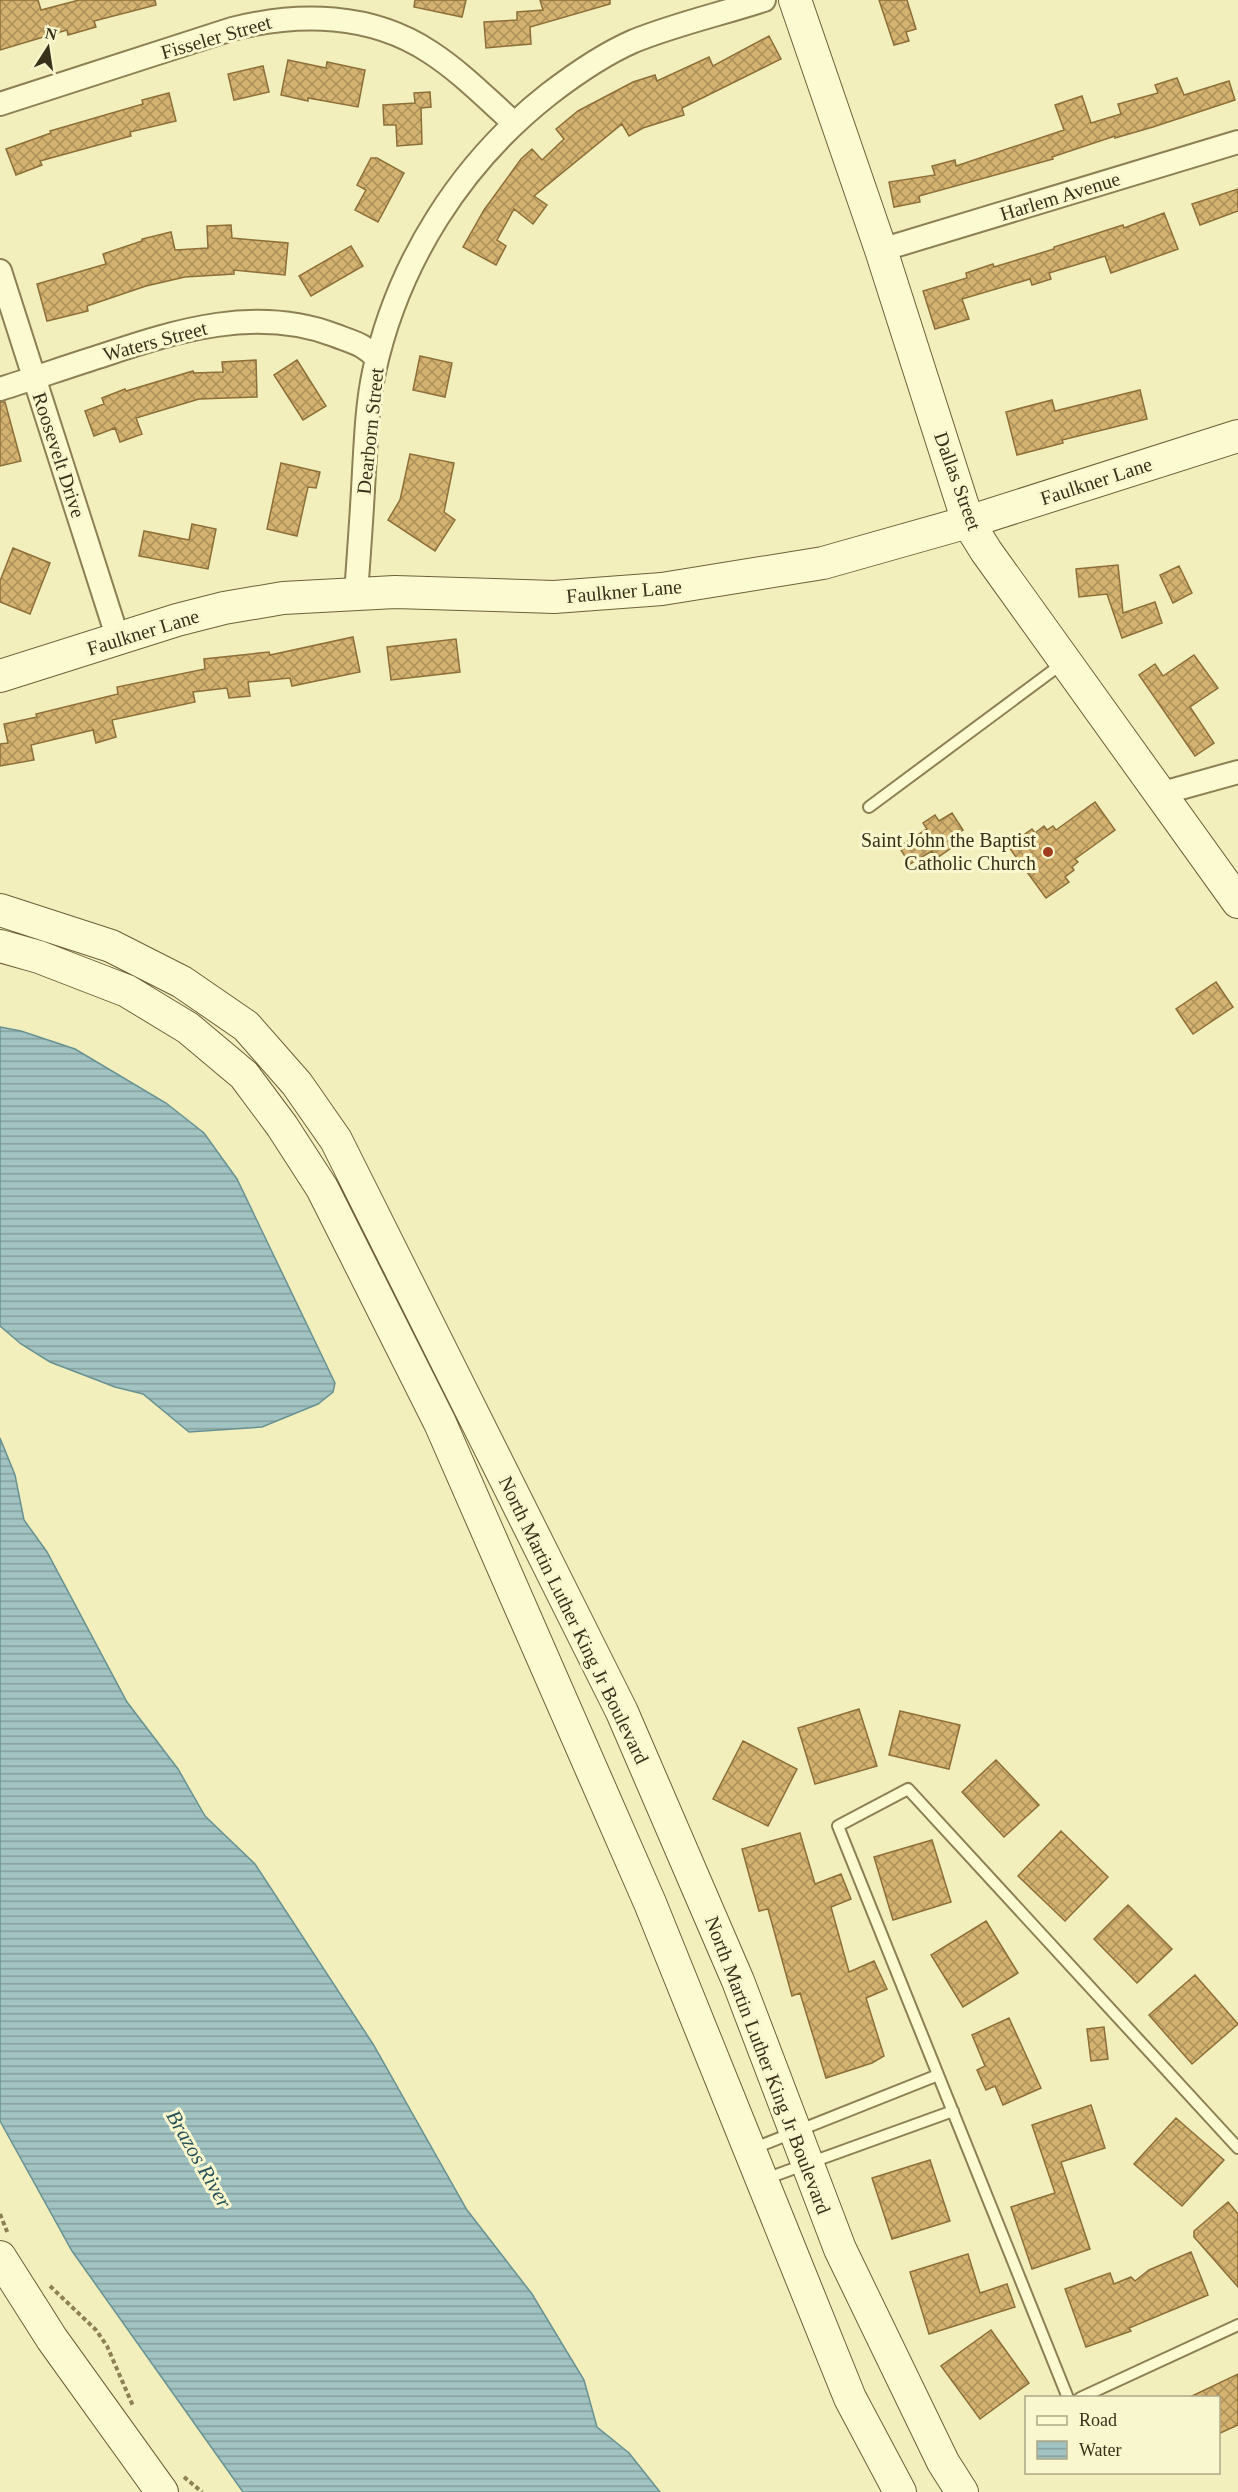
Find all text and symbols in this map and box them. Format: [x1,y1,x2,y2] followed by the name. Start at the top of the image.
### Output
[158,11,274,63] street label: Fisseler Street
[18,18,78,78] north arrow
[44,24,59,43] text: N
[997,167,1123,225] street label: Harlem Avenue
[101,316,210,365] street label: Waters Street
[352,366,388,495] street label: Dearborn Street
[28,390,90,521] street label: Roosevelt Drive
[930,429,986,533] street label: Dallas Street
[1037,453,1155,509] street label: Faulkner Lane
[565,575,683,607] street label: Faulkner Lane
[84,604,202,659] street label: Faulkner Lane
[861,829,1036,874] place label: Saint John the Baptist Catholic Church
[1041,845,1055,859] marker: Saint John the Baptist Catholic Church
[494,1473,653,1768] street label: North Martin Luther King Jr Boulevard
[700,1913,835,2217] street label: North Martin Luther King Jr Boulevard
[161,2106,237,2213] water label: Brazos River
[1025,2396,1220,2474] legend
[1079,2410,1117,2430] text: Road
[1079,2440,1122,2460] text: Water

